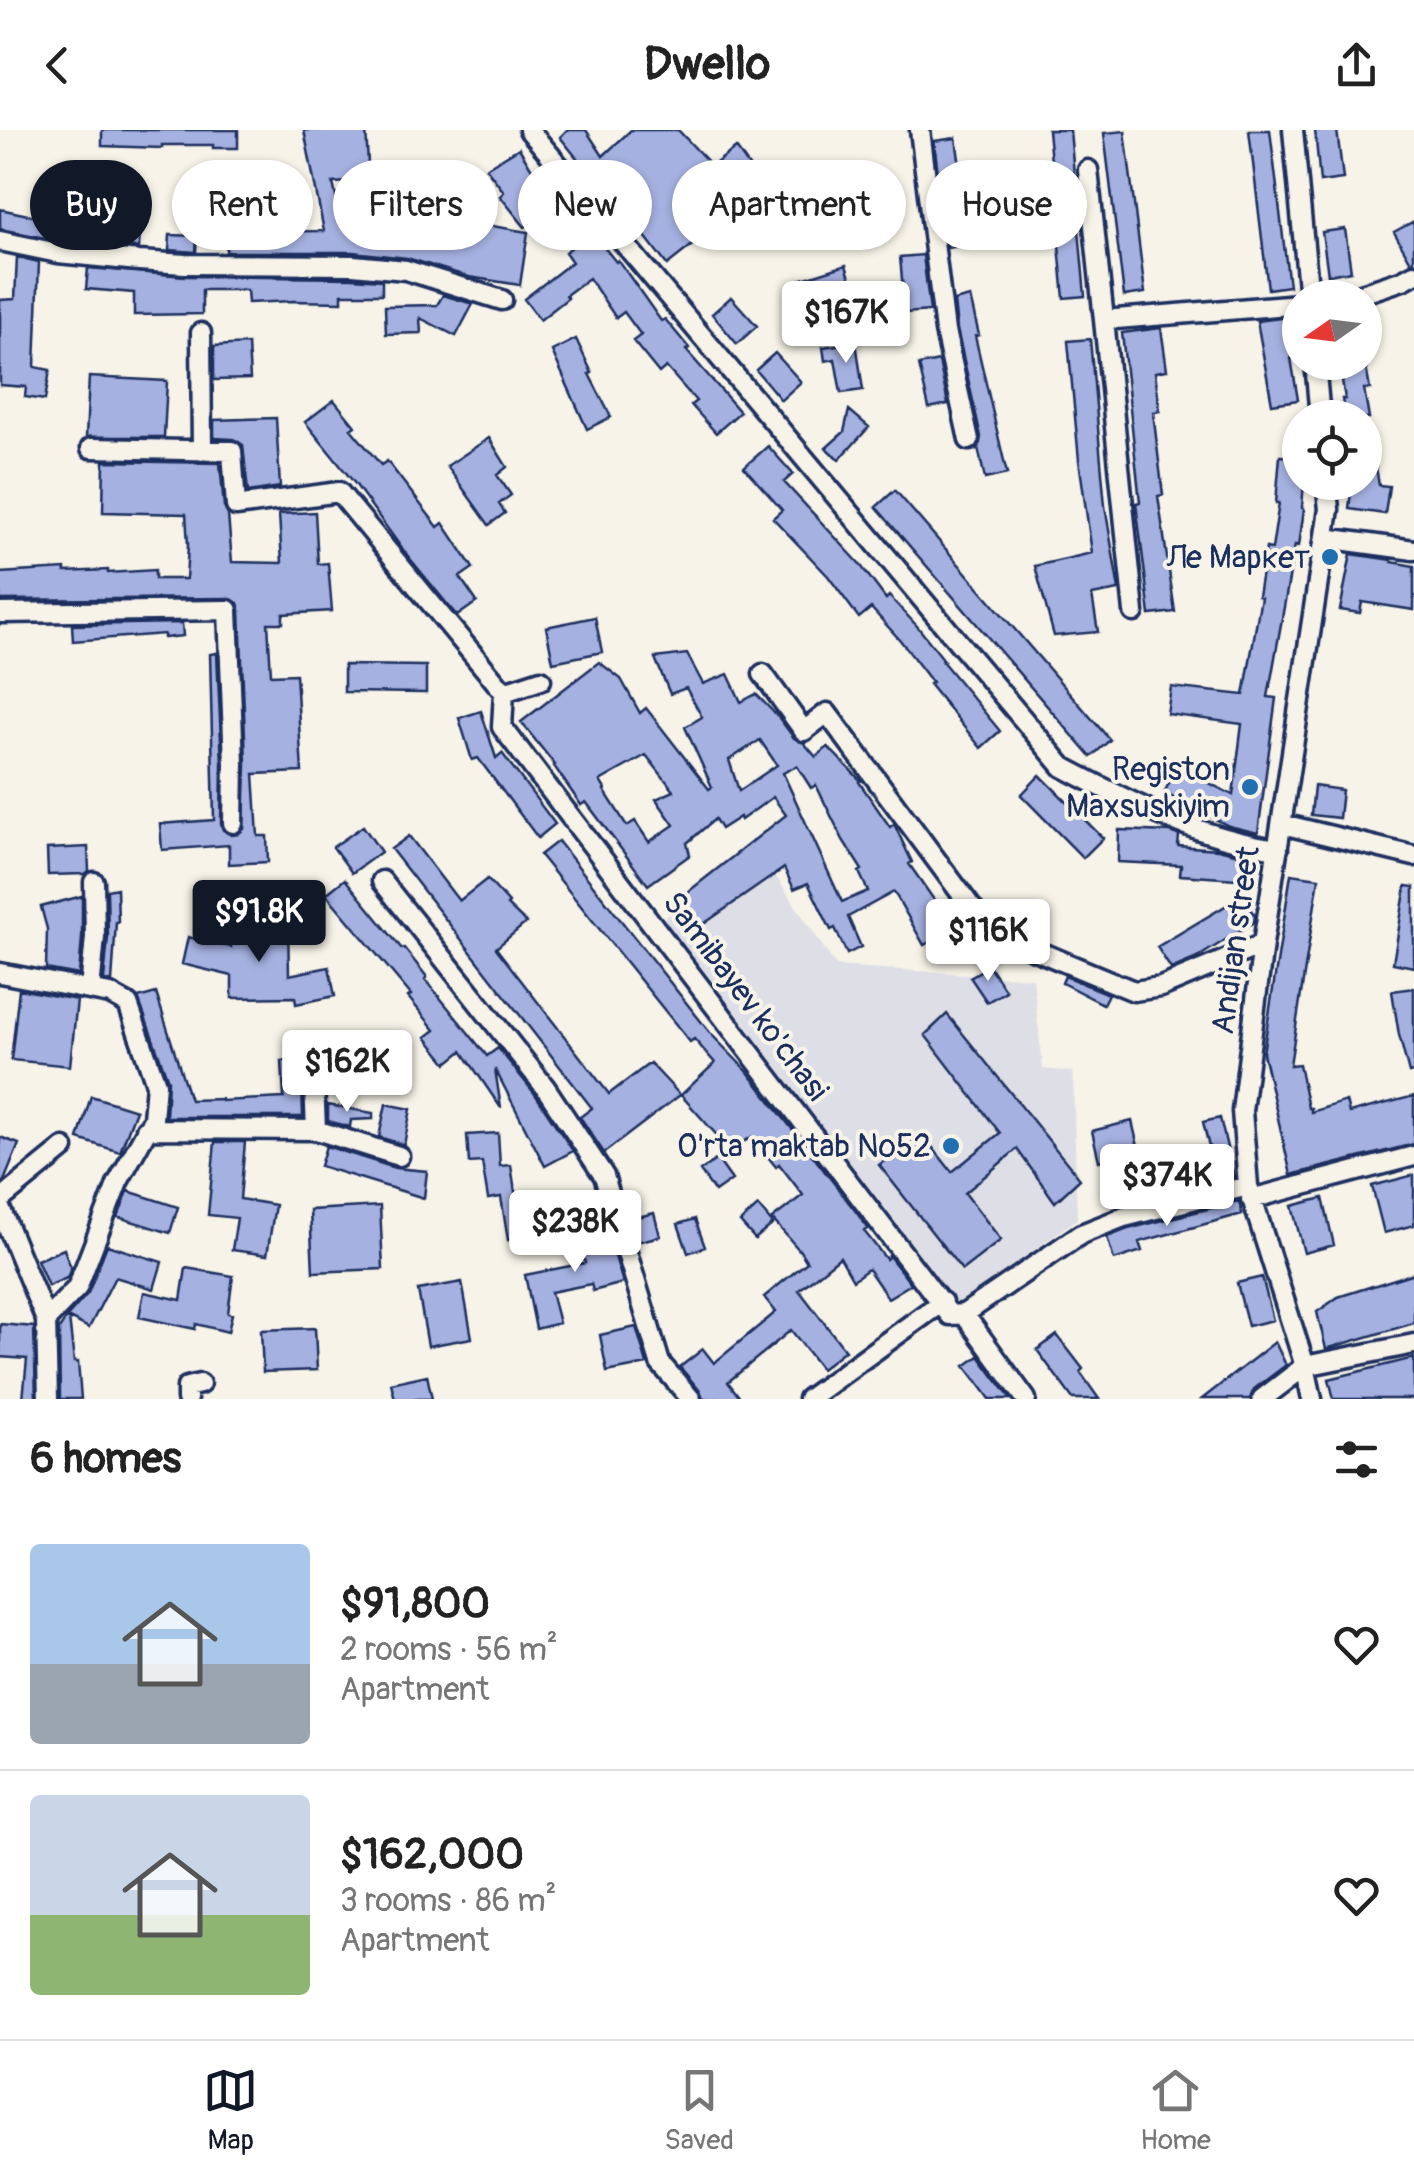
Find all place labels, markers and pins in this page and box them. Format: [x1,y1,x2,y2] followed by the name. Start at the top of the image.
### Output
[776,281,916,366] pin: $167K
[1166,538,1310,578] place label: Ле Маркет
[1319,546,1341,568] marker: Ле Маркет
[1066,750,1230,827] place label: Registon Maxsuskiyim
[1239,776,1261,798] marker: Registon Maxsuskiyim
[178,880,340,965] pin: $91.8K
[918,899,1058,984] pin: $116K
[277,1030,417,1115] pin: $162K
[677,1127,931,1167] place label: O'rta maktab №52
[940,1135,962,1157] marker: O'rta maktab №52
[1097,1144,1237,1229] pin: $374K
[505,1190,645,1275] pin: $238K

